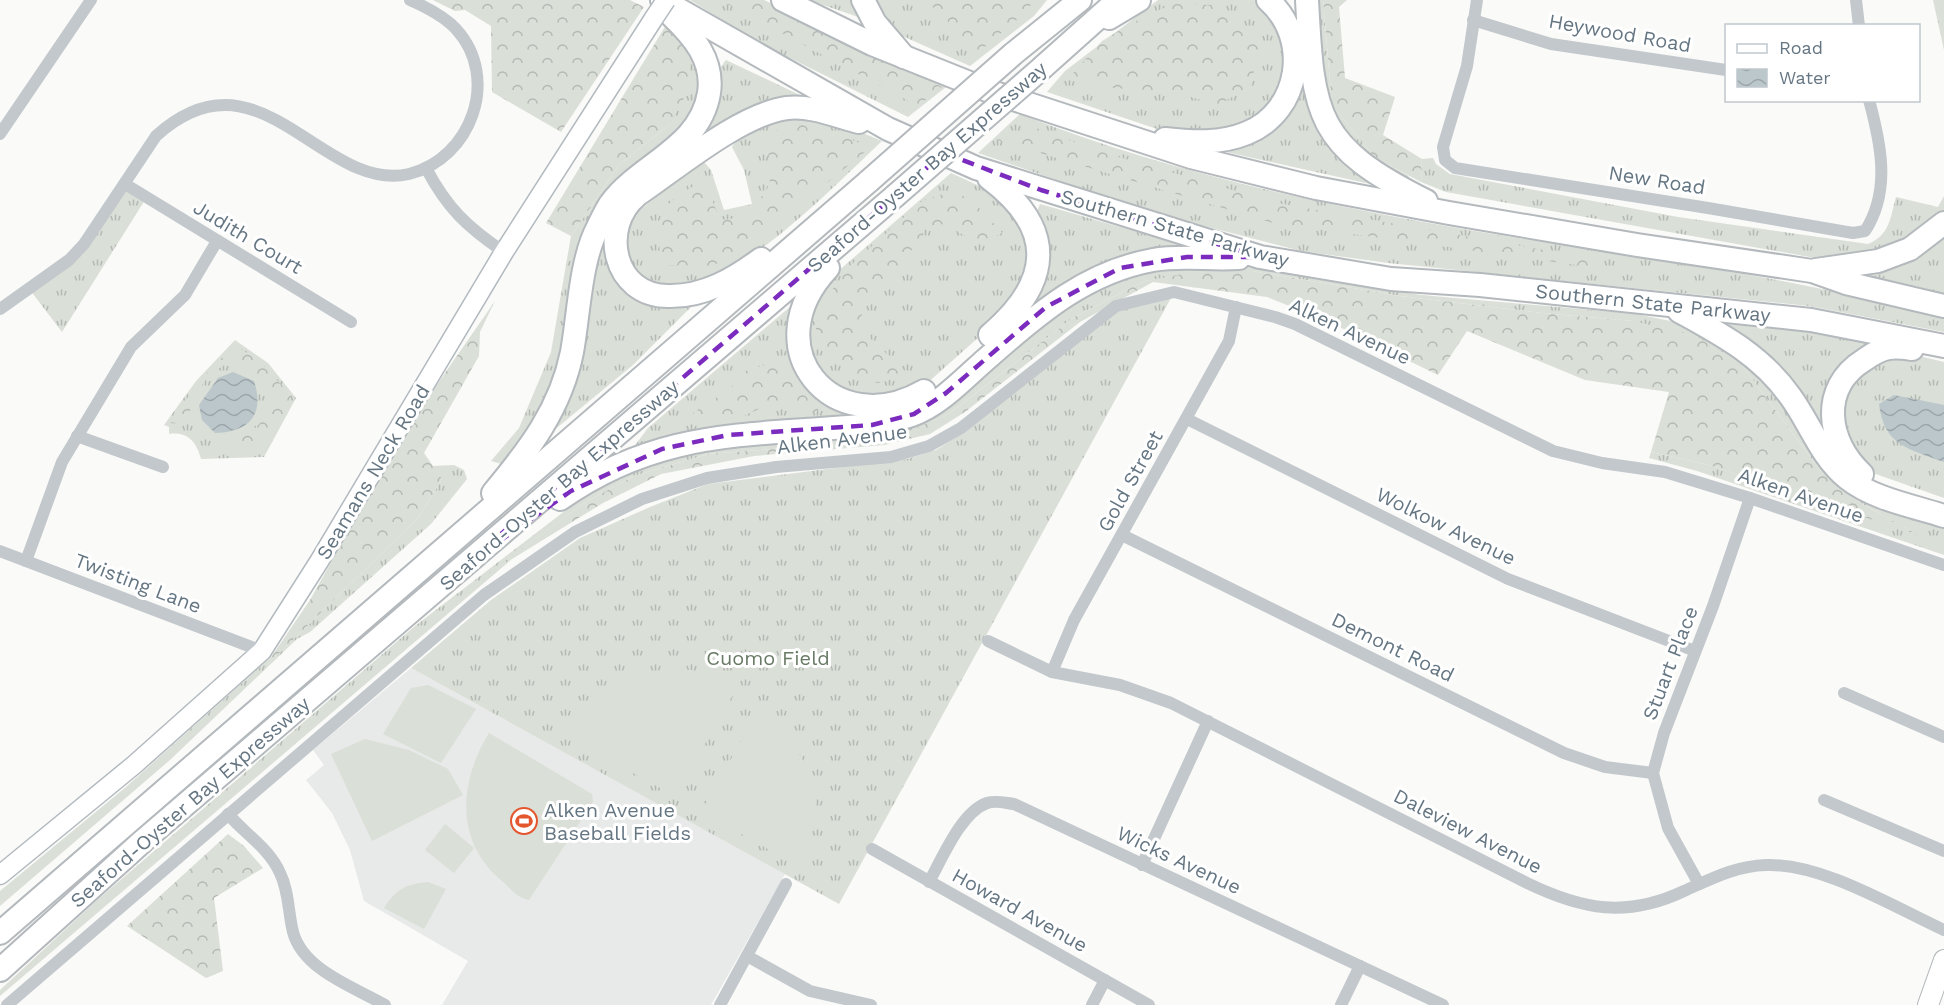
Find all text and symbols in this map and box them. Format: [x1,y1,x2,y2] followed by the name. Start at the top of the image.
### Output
[1547,9,1693,57] street label: Heywood Road
[1725,24,1920,102] legend
[1779,37,1823,58] text: Road
[802,56,1052,278] street label: Seaford-Oyster Bay Expressway
[1779,67,1831,88] text: Water
[1607,161,1707,199] street label: New Road
[1058,184,1293,272] street label: Southern State Parkway
[189,195,307,279] street label: Judith Court
[1534,279,1772,327] street label: Southern State Parkway
[1286,292,1414,370] street label: Alken Avenue
[434,374,684,596] street label: Seaford-Oyster Bay Expressway
[311,380,435,564] street label: Seamans Neck Road
[776,419,908,459] street label: Alken Avenue
[1092,426,1168,536] street label: Gold Street
[1735,462,1867,528] street label: Alken Avenue
[1372,482,1520,570] street label: Wolkow Avenue
[71,548,205,618] street label: Twisting Lane
[1637,603,1703,723] street label: Stuart Place
[1328,607,1458,687] street label: Demont Road
[706,646,830,670] park label: Cuomo Field
[65,691,315,913] street label: Seaford-Oyster Bay Expressway
[1390,783,1546,879] street label: Daleview Avenue
[544,798,691,845] place label: Alken Avenue Baseball Fields
[509,806,539,836] sports icon: Alken Avenue Baseball Fields
[1113,821,1245,899] street label: Wicks Avenue
[948,863,1092,957] street label: Howard Avenue

